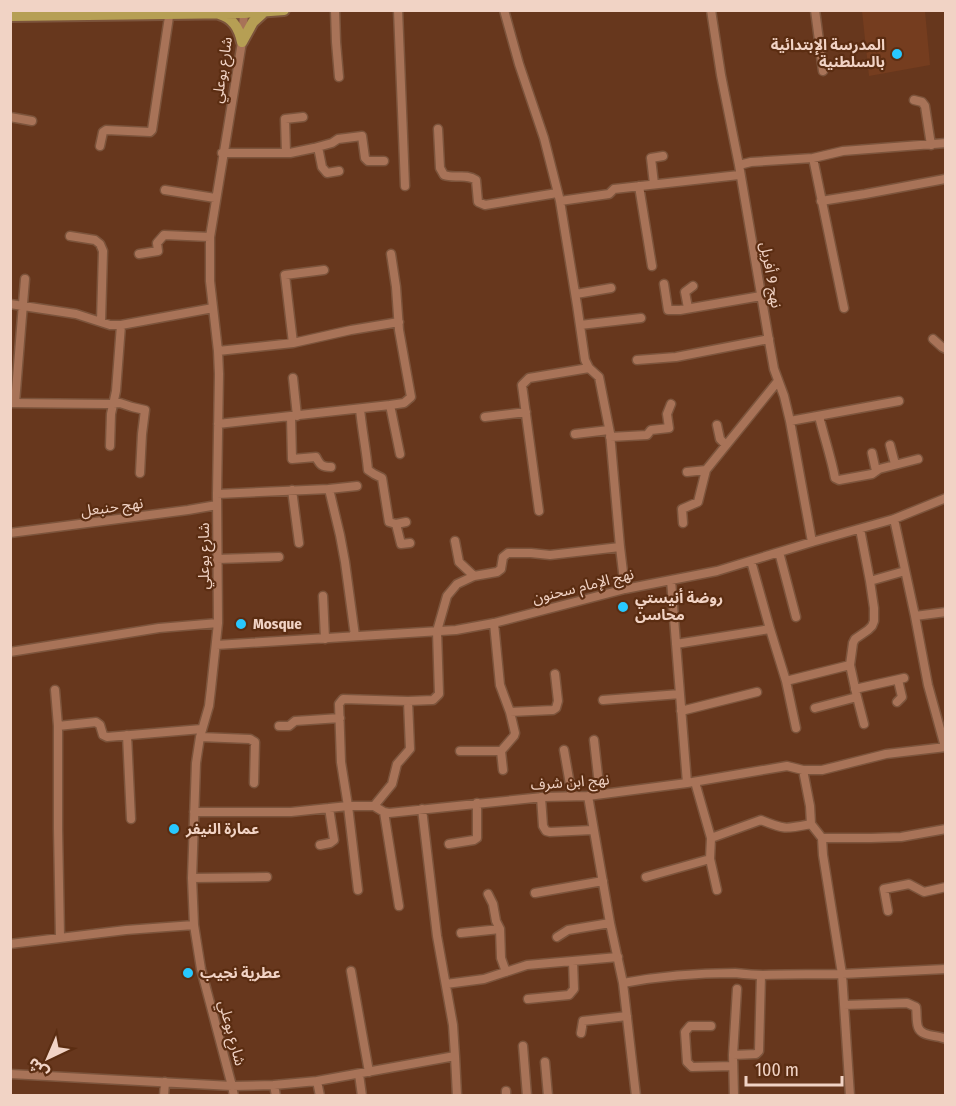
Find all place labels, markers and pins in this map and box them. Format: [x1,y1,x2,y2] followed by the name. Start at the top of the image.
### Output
[771,36,885,71] place label: المدرسة الإبتدائية بالسلطنية
[890,47,904,61] marker: المدرسة الإبتدائية بالسلطنية
[635,588,723,624] place label: روضة أنيستي محاسن
[616,600,630,614] marker: روضة أنيستي محاسن
[253,615,302,633] place label: Mosque
[234,617,248,631] marker: Mosque
[185,820,259,838] place label: عمارة النيفر
[167,822,181,836] marker: عمارة النيفر
[200,964,281,982] place label: عطرية نجيب
[181,966,195,980] marker: عطرية نجيب

